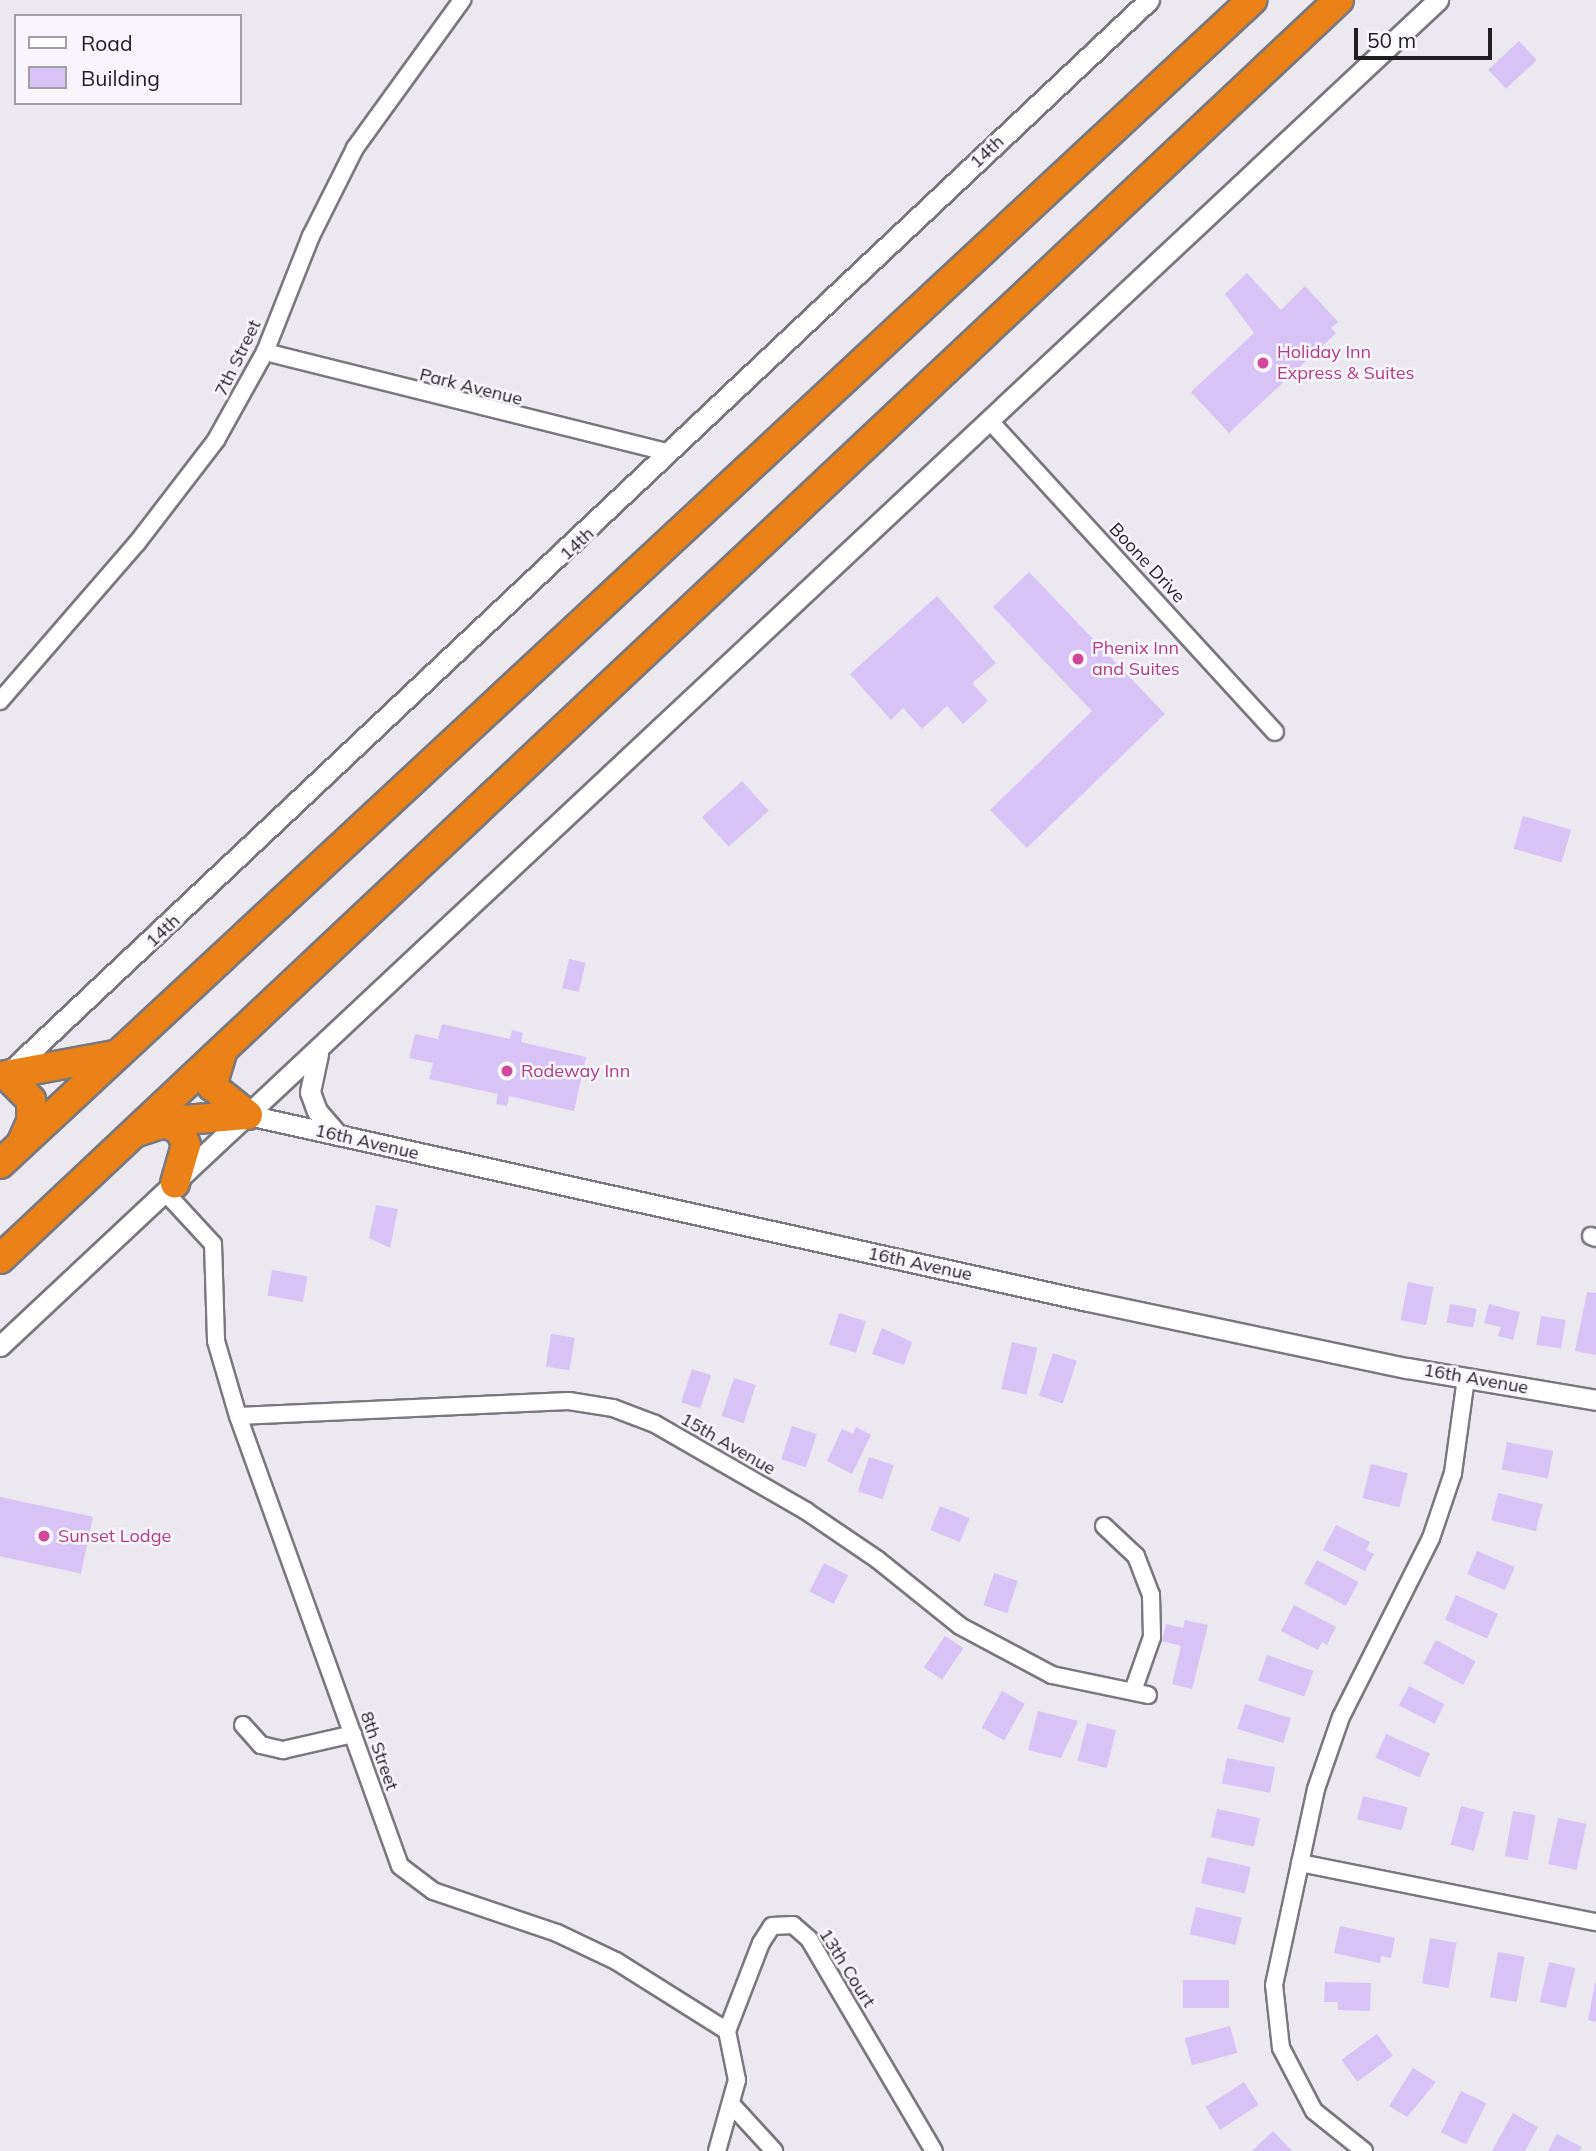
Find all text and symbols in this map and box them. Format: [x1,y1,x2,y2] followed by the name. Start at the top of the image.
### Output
[14,14,242,105] legend
[1358,14,1496,58] scale bar
[1367,27,1416,53] text: 50 m
[81,30,132,56] text: Road
[81,65,160,91] text: Building
[966,131,1008,173] street label: 14th
[210,316,266,400] street label: 7th Street
[1277,342,1414,384] place label: Holiday Inn Express & Suites
[1255,355,1271,371] marker: Holiday Inn Express & Suites
[417,364,525,410] street label: Park Avenue
[1105,519,1189,607] street label: Boone Drive
[556,523,598,565] street label: 14th
[1092,638,1180,680] place label: Phenix Inn and Suites
[1070,651,1086,667] marker: Phenix Inn and Suites
[142,910,184,952] street label: 14th
[521,1060,630,1082] place label: Rodeway Inn
[499,1063,515,1079] marker: Rodeway Inn
[313,1120,421,1164] street label: 16th Avenue
[866,1242,974,1286] street label: 16th Avenue
[1422,1359,1530,1399] street label: 16th Avenue
[677,1408,779,1480] street label: 15th Avenue
[58,1525,171,1547] place label: Sunset Lodge
[36,1528,52,1544] marker: Sunset Lodge
[355,1709,403,1793] street label: 8th Street
[814,1925,880,2011] street label: 13th Court

